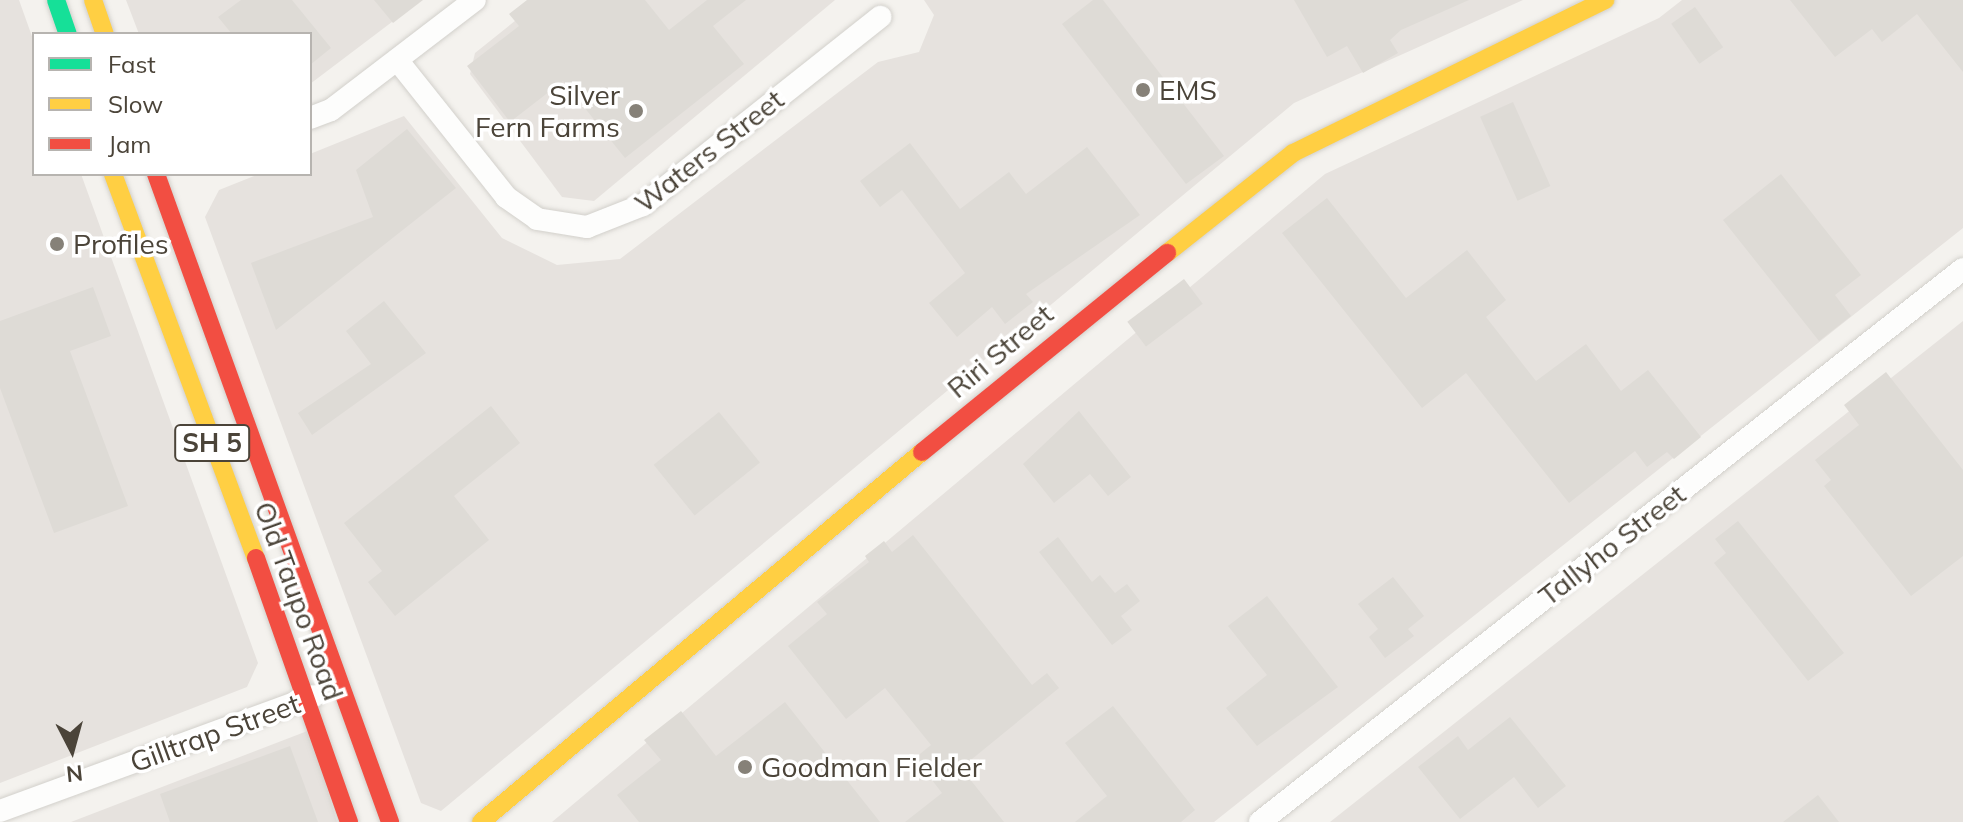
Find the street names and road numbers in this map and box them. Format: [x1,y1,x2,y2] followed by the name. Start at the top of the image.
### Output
[628,82,790,220] street label: Waters Street
[940,297,1060,405] street label: Riri Street
[174,421,250,465] road number: SH 5
[1532,477,1692,613] street label: Tallyho Street
[247,497,351,705] street label: Old Taupo Road
[125,687,305,779] street label: Gilltrap Street

